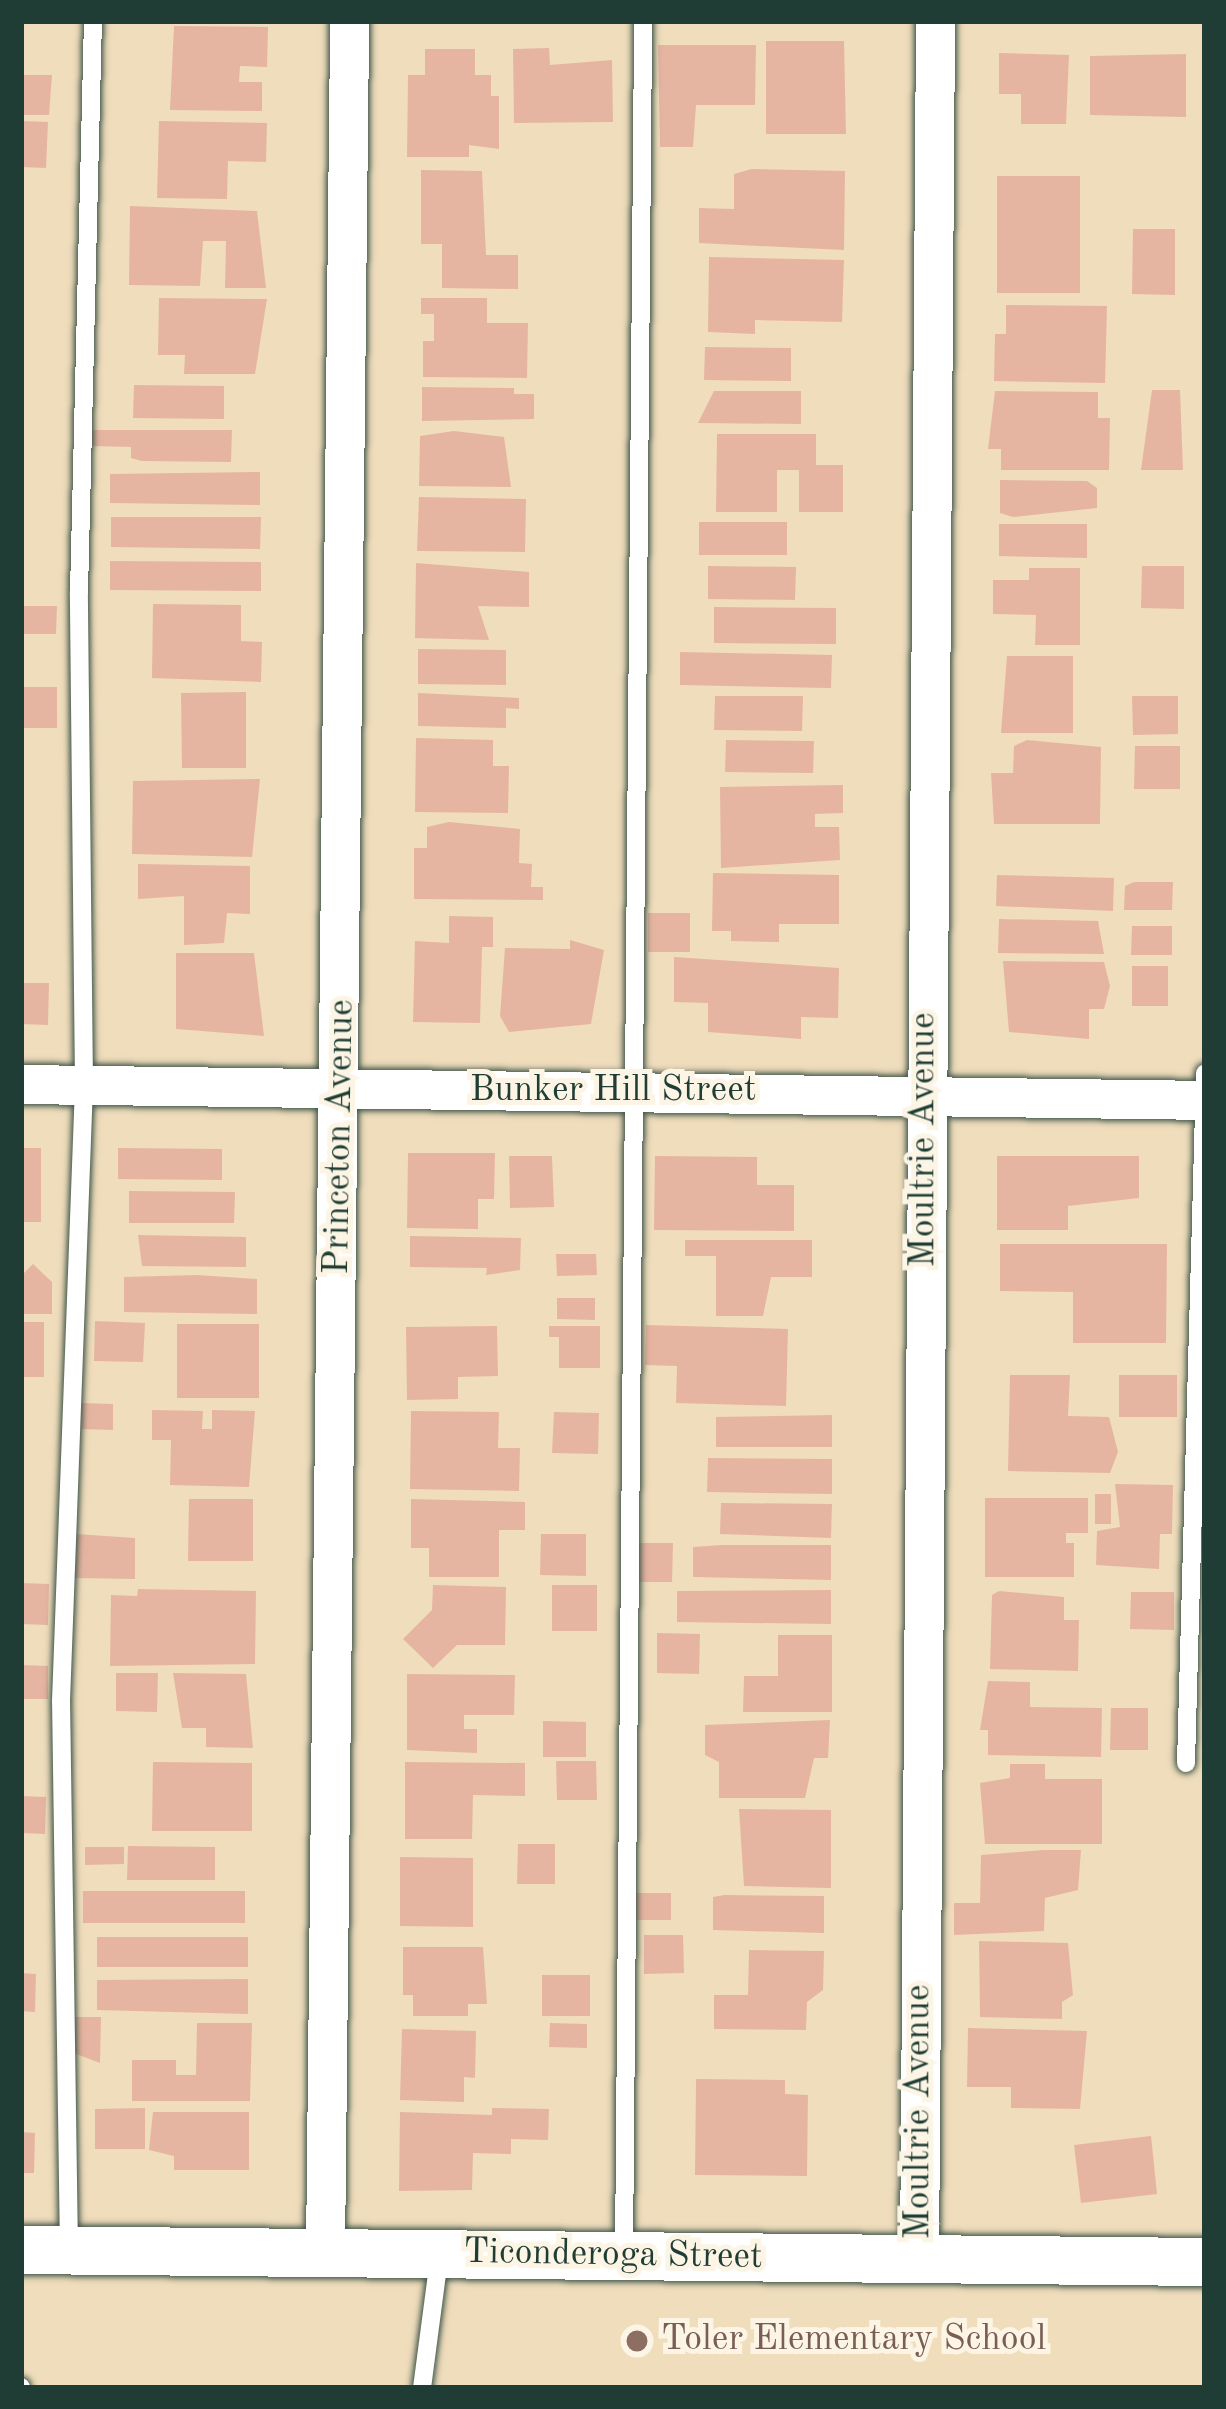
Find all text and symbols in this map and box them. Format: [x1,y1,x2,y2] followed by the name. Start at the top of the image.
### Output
[317,999,365,1275] street label: Princeton Avenue
[903,1012,947,1268] street label: Moultrie Avenue
[470,1070,756,1114] street label: Bunker Hill Street
[898,1984,942,2240] street label: Moultrie Avenue
[463,2232,763,2280] street label: Ticonderoga Street
[661,2319,1046,2363] place label: Toler Elementary School
[624,2328,650,2354] marker: Toler Elementary School

